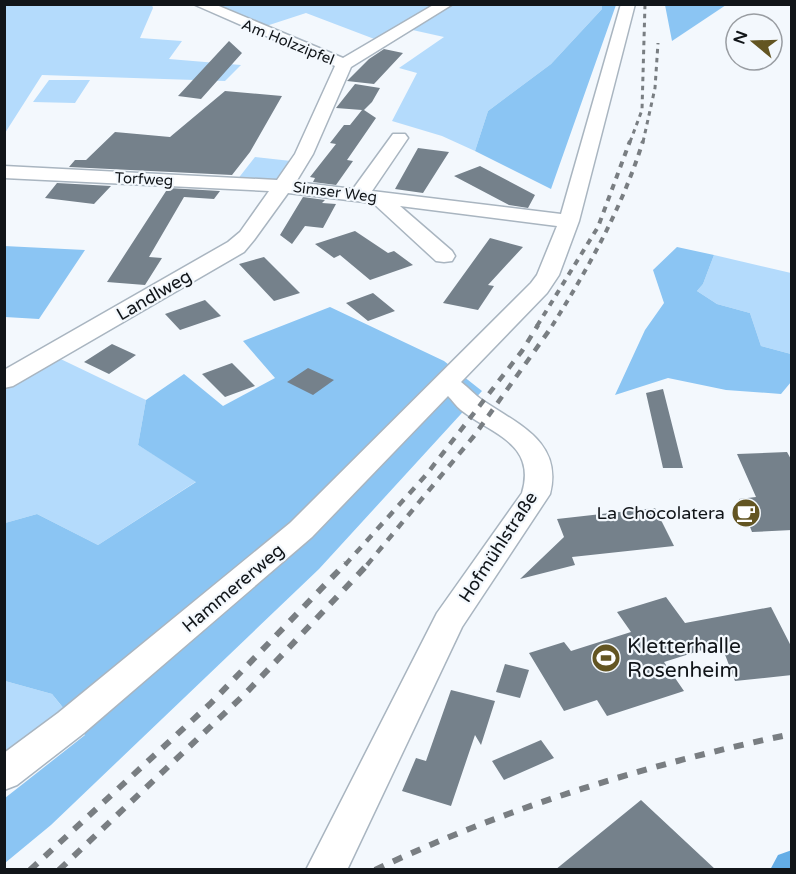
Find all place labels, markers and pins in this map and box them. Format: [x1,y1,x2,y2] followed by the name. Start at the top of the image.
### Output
[730,497,762,529] cafe icon: La Chocolatera
[597,502,725,524] place label: La Chocolatera
[627,634,741,683] place label: Kletterhalle Rosenheim
[590,642,622,674] sports icon: Kletterhalle Rosenheim

